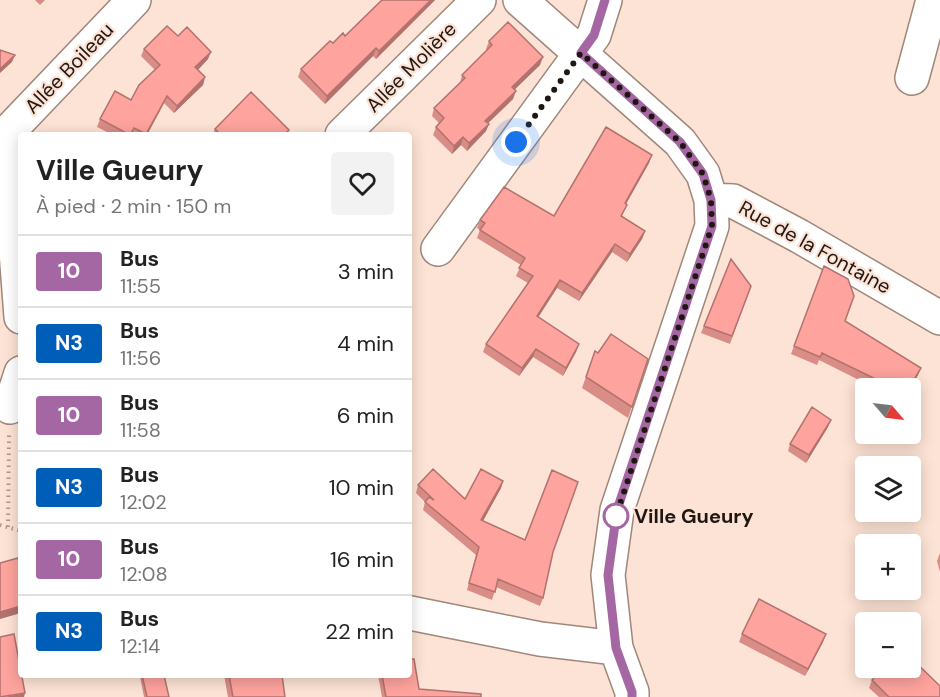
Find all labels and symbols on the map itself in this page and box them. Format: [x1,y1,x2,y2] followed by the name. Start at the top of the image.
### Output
[360,16,462,118] street label: Allée Molière
[19,17,119,119] street label: Allée Boileau
[501,127,531,157] your location
[734,194,896,300] street label: Rue de la Fontaine
[855,378,921,444] north arrow
[603,503,629,529] marker: Ville Gueury
[634,503,754,529] place label: Ville Gueury

